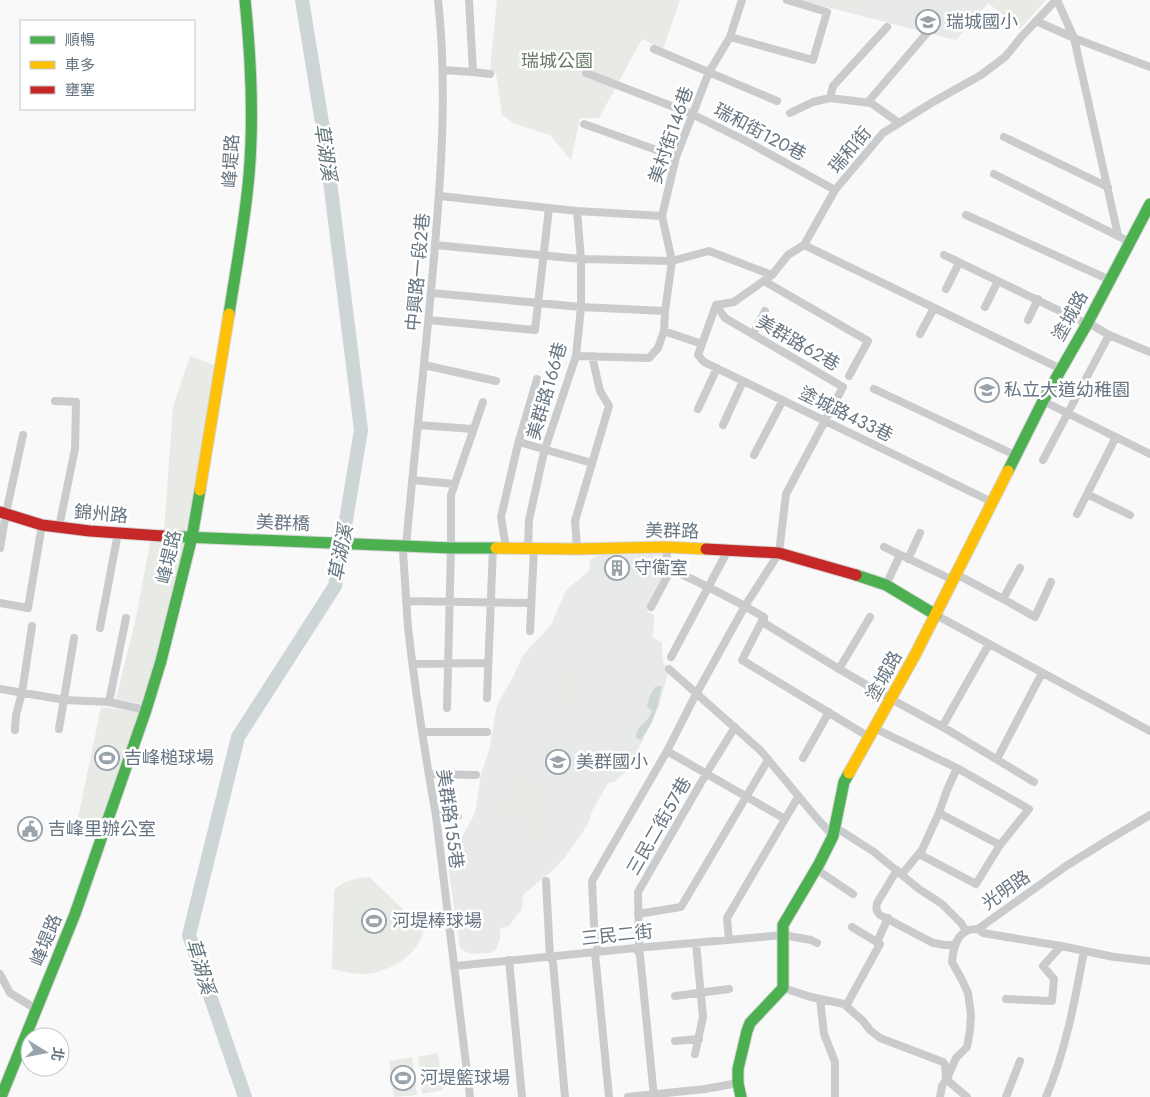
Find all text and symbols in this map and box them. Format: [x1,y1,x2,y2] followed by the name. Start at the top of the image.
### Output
[915,9,941,35] school or university icon: 瑞城國小
[946,9,1018,35] place label: 瑞城國小
[20,20,195,110] legend
[65,29,95,51] text: 順暢
[521,48,593,74] park label: 瑞城公園
[65,54,95,76] text: 車多
[65,79,95,101] text: 壅塞
[642,83,700,187] street label: 美村街146巷
[709,97,811,167] street label: 瑞和街120巷
[823,121,877,179] street label: 瑞和街
[308,122,343,185] water label: 草湖溪
[217,133,245,189] street label: 峰堤路
[400,212,436,332] street label: 中興路一段2巷
[1046,286,1094,346] street label: 塗城路
[751,309,845,377] street label: 美群路62巷
[521,339,573,443] street label: 美群路166巷
[974,377,1000,403] school or university icon: 私立大道幼稚園
[1004,377,1130,403] place label: 私立大道幼稚園
[794,380,898,448] street label: 塗城路433巷
[73,499,129,529] street label: 錦州路
[256,509,310,537] street label: 美群橋
[645,518,699,544] street label: 美群路
[322,520,360,584] water label: 草湖溪
[150,528,188,586] street label: 峰堤路
[604,555,630,581] building icon: 守衛室
[634,555,688,581] place label: 守衛室
[860,646,908,706] street label: 塗城路
[94,745,120,771] sports icon: 吉峰槌球場
[124,745,214,771] place label: 吉峰槌球場
[545,749,571,775] school or university icon: 美群國小
[576,749,648,775] place label: 美群國小
[430,767,470,871] street label: 美群路155巷
[620,772,698,880] street label: 三民二街57巷
[17,816,43,842] public building icon: 吉峰里辦公室
[48,816,156,842] place label: 吉峰里辦公室
[976,864,1036,916] street label: 光明路
[361,908,387,934] sports icon: 河堤棒球場
[392,908,482,934] place label: 河堤棒球場
[24,910,68,970] street label: 峰堤路
[580,918,654,952] street label: 三民二街
[179,935,223,1000] water label: 草湖溪
[20,1027,70,1077] north arrow
[47,1046,69,1063] text: 北
[390,1065,416,1091] sports icon: 河堤籃球場
[420,1065,510,1091] place label: 河堤籃球場

